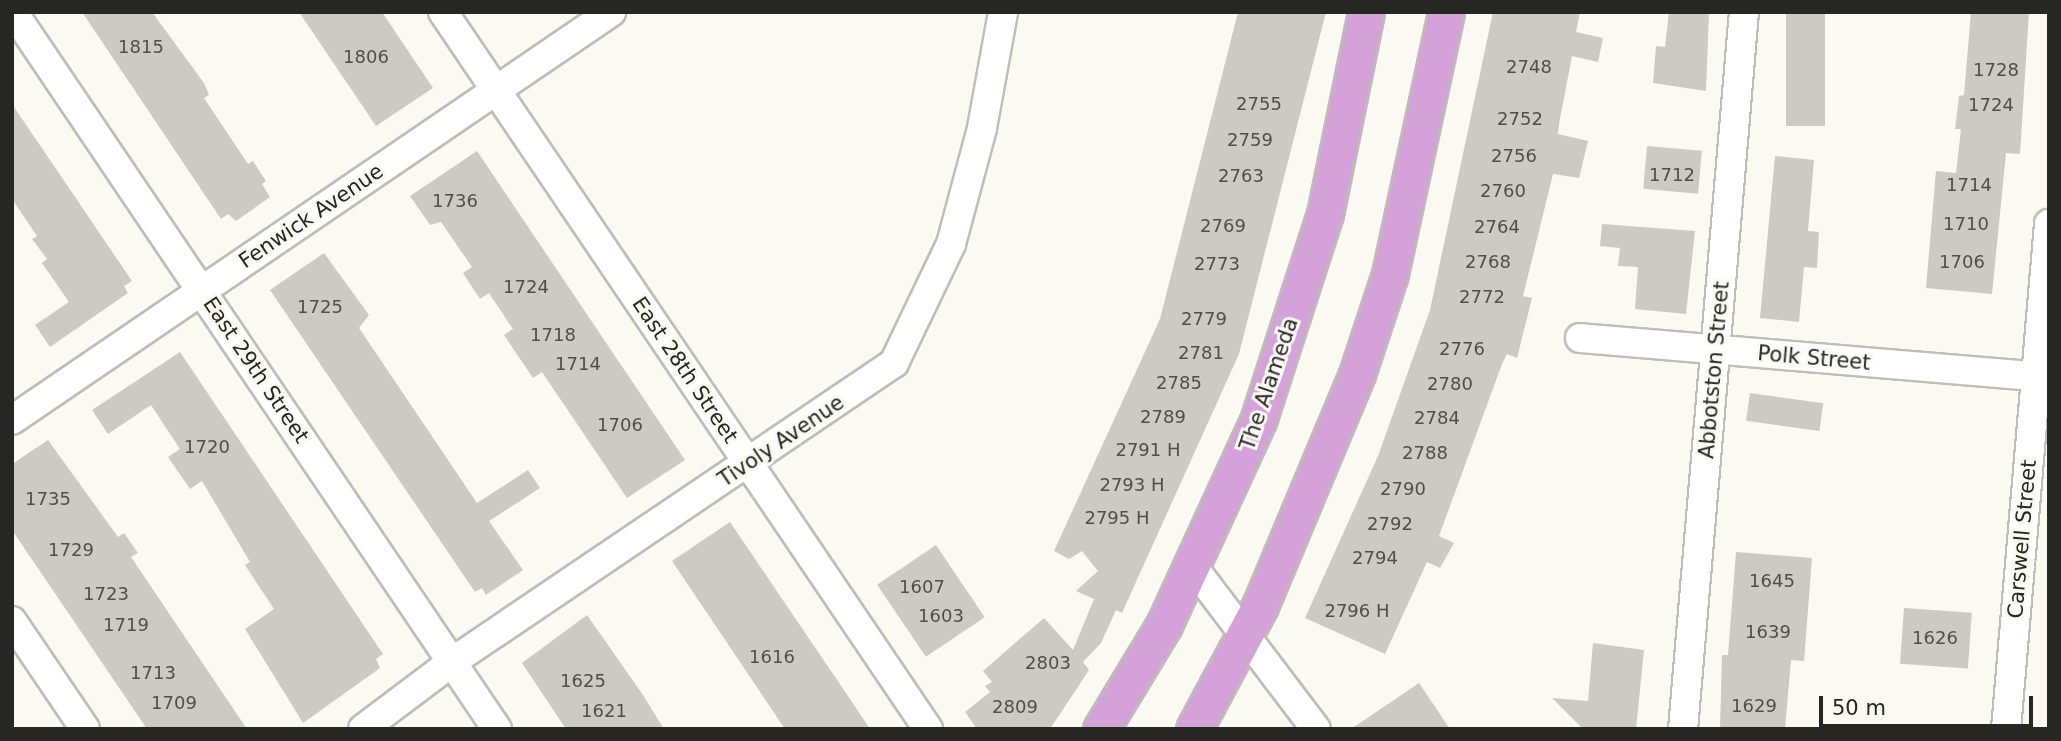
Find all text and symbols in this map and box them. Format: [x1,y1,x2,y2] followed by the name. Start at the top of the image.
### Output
[118,36,164,58] house number: 1815
[343,46,389,68] house number: 1806
[1506,56,1552,78] house number: 2748
[1973,59,2019,81] house number: 1728
[1236,93,1282,115] house number: 2755
[1968,94,2014,116] house number: 1724
[1497,108,1543,130] house number: 2752
[1227,129,1273,151] house number: 2759
[1491,145,1537,167] house number: 2756
[234,158,388,274] street label: Fenwick Avenue
[1649,164,1695,186] house number: 1712
[1218,165,1264,187] house number: 2763
[1946,174,1992,196] house number: 1714
[1480,180,1526,202] house number: 2760
[432,190,478,212] house number: 1736
[1943,213,1989,235] house number: 1710
[1200,215,1246,237] house number: 2769
[1474,216,1520,238] house number: 2764
[1465,251,1511,273] house number: 2768
[1939,251,1985,273] house number: 1706
[1194,253,1240,275] house number: 2773
[503,276,549,298] house number: 1724
[1694,280,1734,460] street label: Abbotston Street
[1459,286,1505,308] house number: 2772
[198,292,314,448] street label: East 29th Street
[627,292,743,448] street label: East 28th Street
[297,296,343,318] house number: 1725
[1181,308,1227,330] house number: 2779
[1235,314,1303,454] street label: The Alameda
[530,324,576,346] house number: 1718
[1439,338,1485,360] house number: 2776
[1756,341,1872,375] street label: Polk Street
[1178,342,1224,364] house number: 2781
[555,353,601,375] house number: 1714
[1156,372,1202,394] house number: 2785
[1427,373,1473,395] house number: 2780
[713,390,849,492] street label: Tivoly Avenue
[1140,406,1186,428] house number: 2789
[1414,407,1460,429] house number: 2784
[597,414,643,436] house number: 1706
[184,436,230,458] house number: 1720
[1115,439,1181,461] house number: 2791 H
[1402,442,1448,464] house number: 2788
[2003,459,2041,619] street label: Carswell Street
[1099,474,1165,496] house number: 2793 H
[1380,478,1426,500] house number: 2790
[25,488,71,510] house number: 1735
[1084,507,1150,529] house number: 2795 H
[1367,513,1413,535] house number: 2792
[48,539,94,561] house number: 1729
[1352,547,1398,569] house number: 2794
[1749,570,1795,592] house number: 1645
[899,576,945,598] house number: 1607
[83,583,129,605] house number: 1723
[1324,600,1390,622] house number: 2796 H
[918,605,964,627] house number: 1603
[103,614,149,636] house number: 1719
[1745,621,1791,643] house number: 1639
[1912,627,1958,649] house number: 1626
[749,646,795,668] house number: 1616
[1025,652,1071,674] house number: 2803
[130,662,176,684] house number: 1713
[560,670,606,692] house number: 1625
[1823,682,2036,726] scale bar
[151,692,197,714] house number: 1709
[1731,695,1777,717] house number: 1629
[992,696,1038,718] house number: 2809
[1832,696,1886,720] text: 50 m
[581,700,627,722] house number: 1621

